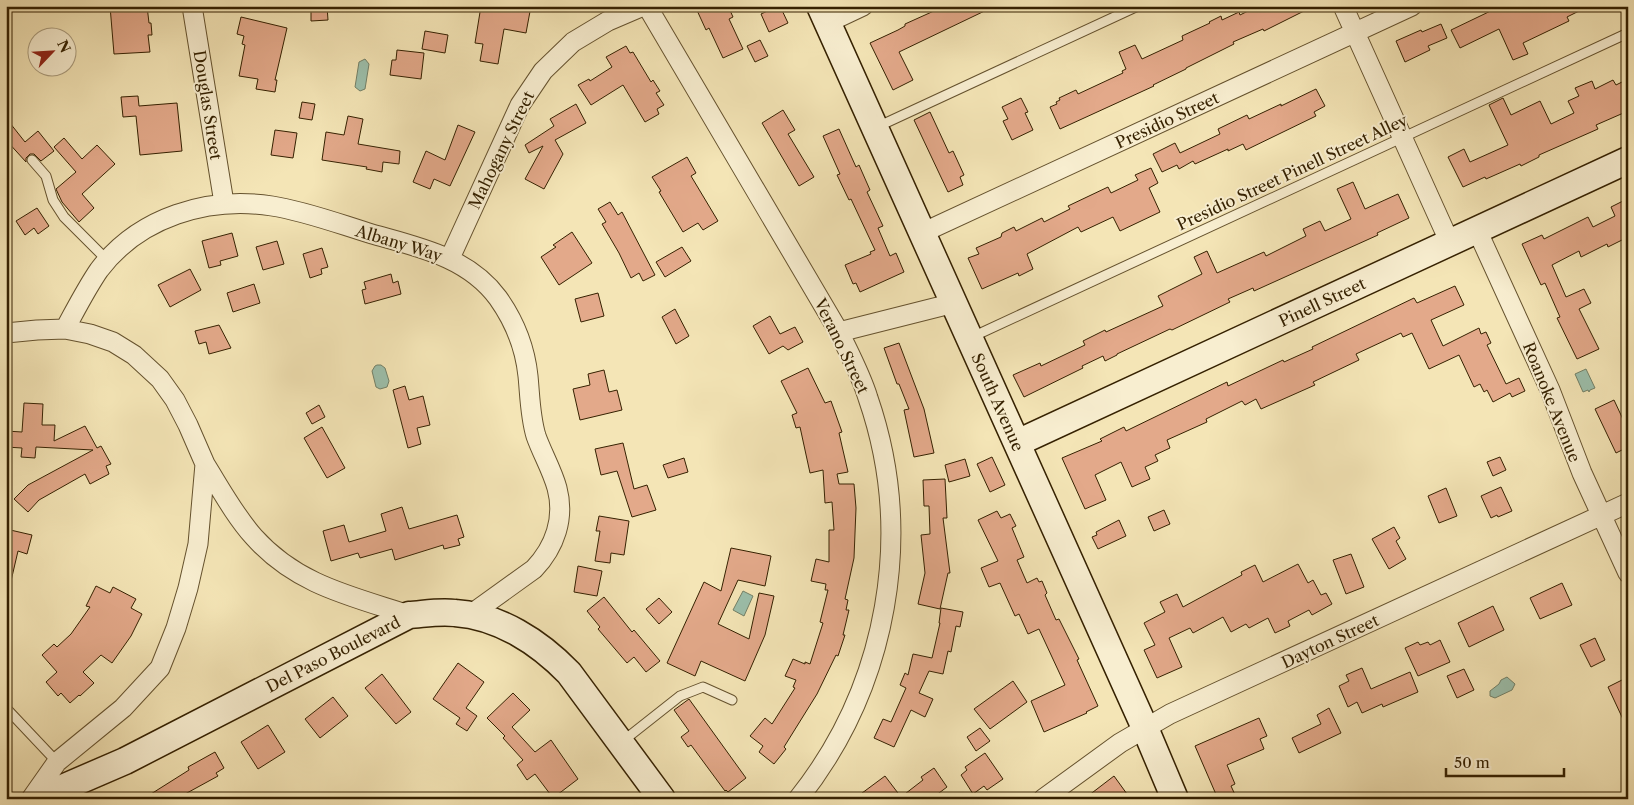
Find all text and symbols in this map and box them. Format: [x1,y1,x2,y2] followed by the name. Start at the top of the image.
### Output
[28,28,78,78] north arrow
[53,37,75,56] text: N
[189,49,227,162] street label: Douglas Street
[464,87,538,212] street label: Mahogany Street
[1112,87,1222,153] street label: Presidio Street
[1173,109,1412,234] street label: Presidio Street Pinell Street Alley
[352,220,446,266] street label: Albany Way
[1275,273,1369,331] street label: Pinell Street
[810,294,874,397] street label: Verano Street
[1519,339,1585,465] street label: Roanoke Avenue
[967,350,1029,454] street label: South Avenue
[1278,610,1382,672] street label: Dayton Street
[263,611,404,696] street label: Del Paso Boulevard
[1446,745,1564,777] scale bar
[1454,753,1490,772] text: 50 m

